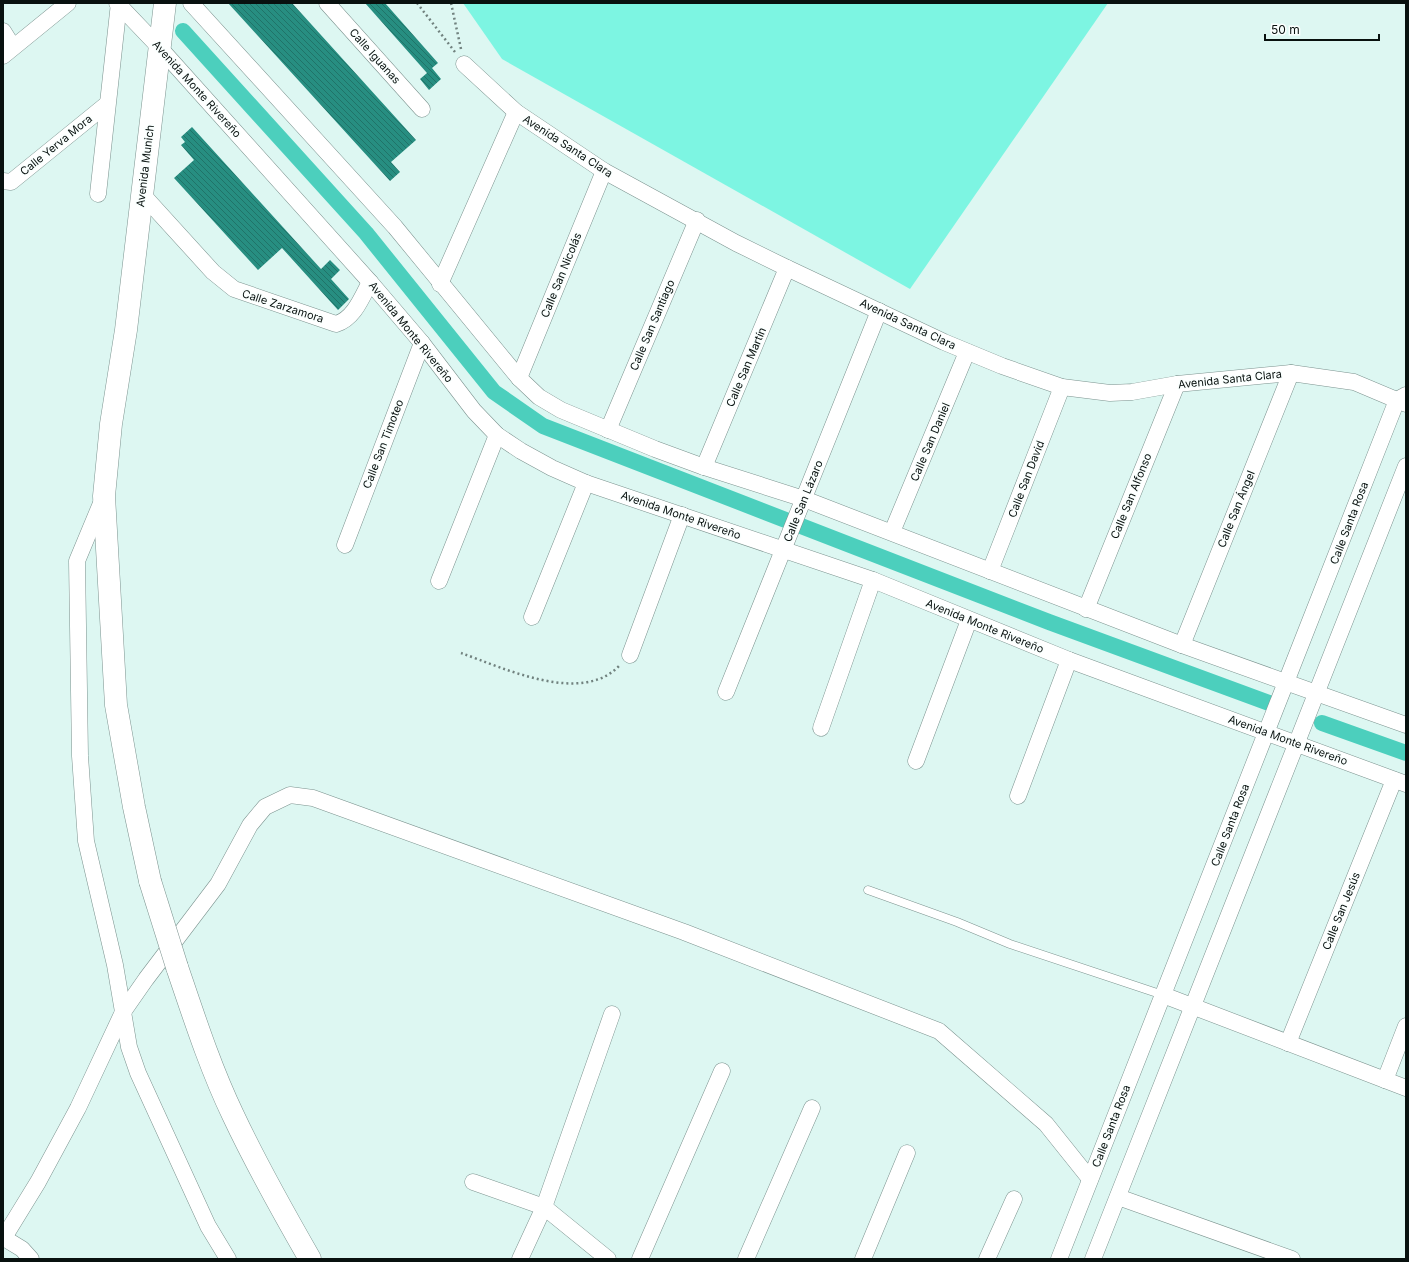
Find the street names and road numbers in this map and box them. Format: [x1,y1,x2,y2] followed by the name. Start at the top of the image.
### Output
[346,25,404,87] street label: Calle Iguanas
[150,37,245,141] street label: Avenida Monte Rivereño
[17,112,95,178] street label: Calle Yerva Mora
[520,112,616,180] street label: Avenida Santa Clara
[133,124,157,208] street label: Avenida Munich
[538,230,584,320] street label: Calle San Nicolás
[627,277,678,373] street label: Calle San Santiago
[366,279,456,386] street label: Avenida Monte Rivereño
[240,286,326,326] street label: Calle Zarzamora
[858,296,958,352] street label: Avenida Santa Clara
[723,325,769,409] street label: Calle San Martín
[1177,367,1283,391] street label: Avenida Santa Clara
[360,397,407,491] street label: Calle San Timoteo
[907,400,953,484] street label: Calle San Daniel
[1005,438,1047,520] street label: Calle San David
[1107,451,1155,541] street label: Calle San Alfonso
[780,458,826,544] street label: Calle San Lázaro
[1214,468,1258,550] street label: Calle San Ángel
[1327,480,1371,566] street label: Calle Santa Rosa
[619,488,743,542] street label: Avenida Monte Rivereño
[924,596,1046,656] street label: Avenida Monte Rivereño
[1226,712,1350,768] street label: Avenida Monte Rivereño
[1208,782,1252,868] street label: Calle Santa Rosa
[1319,870,1363,952] street label: Calle San Jesús
[1089,1083,1133,1169] street label: Calle Santa Rosa

